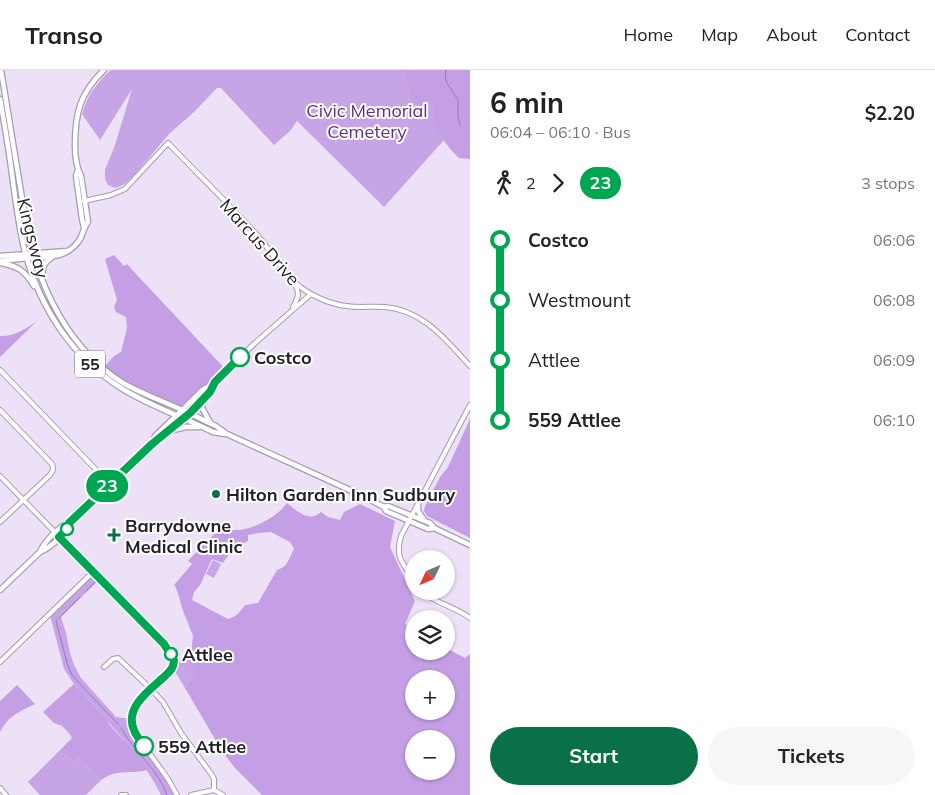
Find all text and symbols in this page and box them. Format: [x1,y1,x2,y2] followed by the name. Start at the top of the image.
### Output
[25,20,103,50] text: Transo
[623,23,673,46] text: Home
[701,23,738,46] text: Map
[766,23,817,46] text: About
[845,23,910,46] text: Contact
[490,85,564,120] text: 6 min
[306,99,428,143] park label: Civic Memorial Cemetery
[865,101,915,125] text: $2.20
[490,122,631,142] text: 06:04 – 06:10 · Bus
[490,169,518,197] icon: walk
[544,169,572,197] icon: forward
[590,171,611,194] text: 23
[526,173,536,193] text: 2
[861,173,915,193] text: 3 stops
[215,194,305,290] street label: Marcus Drive
[12,196,54,281] street label: Kingsway
[528,228,589,252] text: Costco
[873,230,915,250] text: 06:06
[528,288,631,312] text: Westmount
[873,290,915,310] text: 06:08
[254,346,312,369] place label: Costco
[230,347,250,367] marker: Costco
[528,348,580,372] text: Attlee
[75,350,105,378] road number: 55
[873,350,915,370] text: 06:09
[528,408,621,432] text: 559 Attlee
[873,410,915,430] text: 06:10
[84,470,130,502] line badge: 23
[96,474,118,497] text: 23
[226,483,455,506] place label: Hilton Garden Inn Sudbury
[210,488,222,500] marker: Hilton Garden Inn Sudbury
[125,514,243,558] place label: Barrydowne Medical Clinic
[60,522,74,536] unlabelled marker
[107,528,121,542] marker: Barrydowne Medical Clinic
[405,550,455,600] north arrow
[405,550,455,780] map controls
[405,610,455,660] button: layers
[182,643,233,666] place label: Attlee
[164,647,178,661] marker: Attlee
[405,670,455,720] button: +
[490,727,698,785] button: Start
[708,727,915,785] button: Tickets
[405,730,455,780] button: −
[158,735,246,758] place label: 559 Attlee
[134,736,154,756] marker: 559 Attlee

